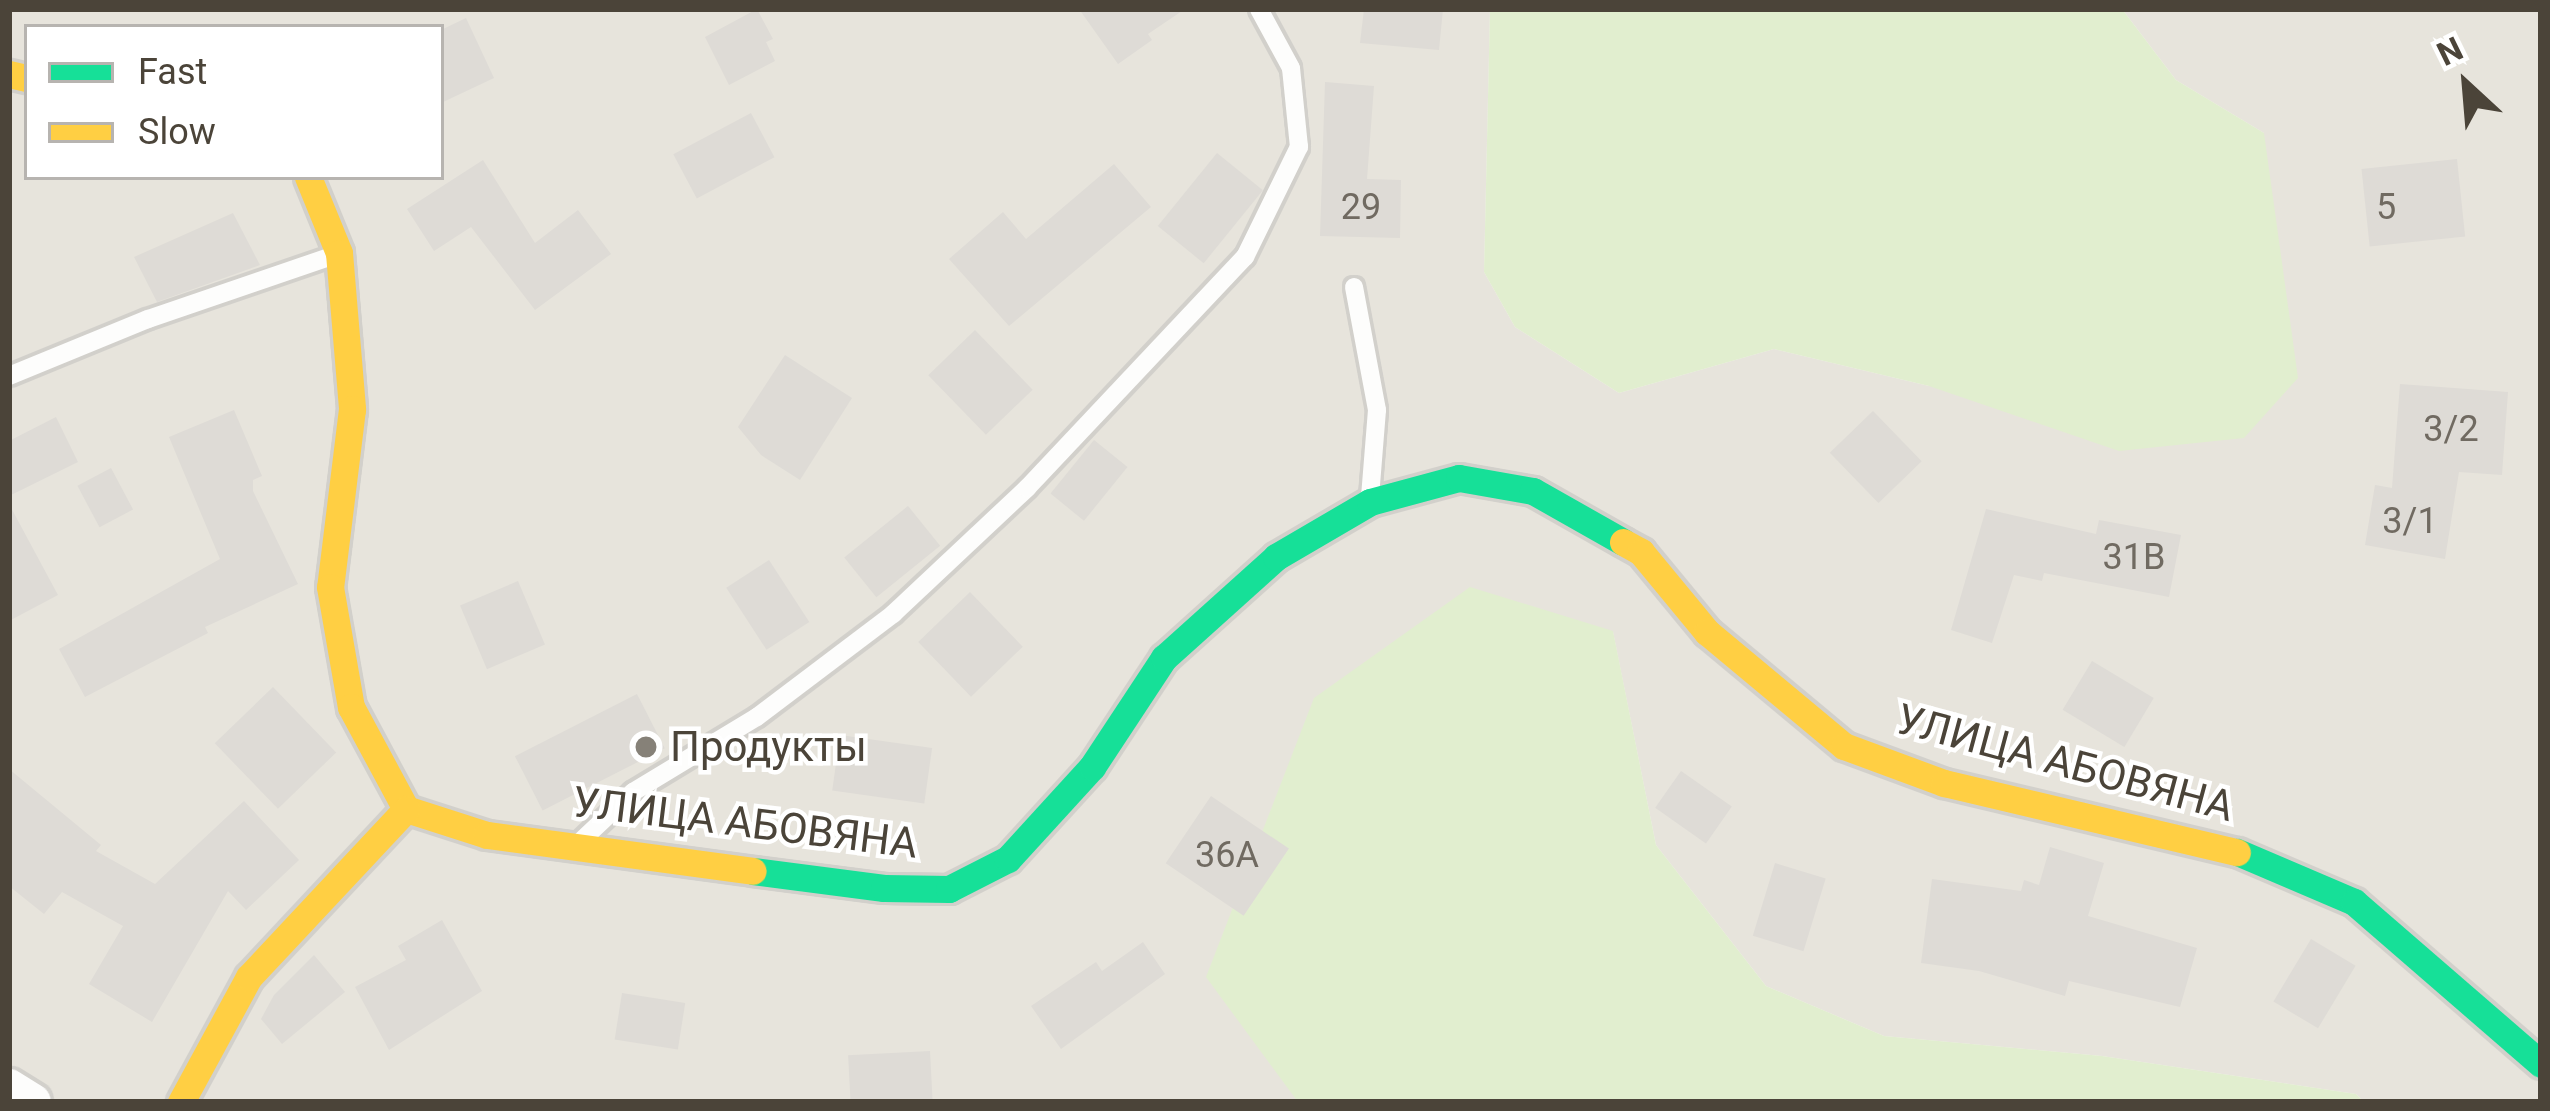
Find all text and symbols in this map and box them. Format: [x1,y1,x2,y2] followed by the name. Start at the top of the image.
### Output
[24,24,444,180] legend
[2406,24,2526,144] north arrow
[2431,29,2469,74] text: N
[138,51,207,93] text: Fast
[138,111,216,153] text: Slow
[1341,186,1381,230] house number: 29
[2376,186,2396,230] house number: 5
[2423,408,2479,452] house number: 3/2
[2382,500,2438,544] house number: 3/1
[2103,536,2165,580] house number: 31В
[1891,694,2239,832] street label: УЛИЦА АБОВЯНА
[670,722,867,772] place label: Продукты
[633,734,659,760] marker: Продукты
[570,777,920,869] street label: УЛИЦА АБОВЯНА
[1195,834,1259,878] house number: 36А

